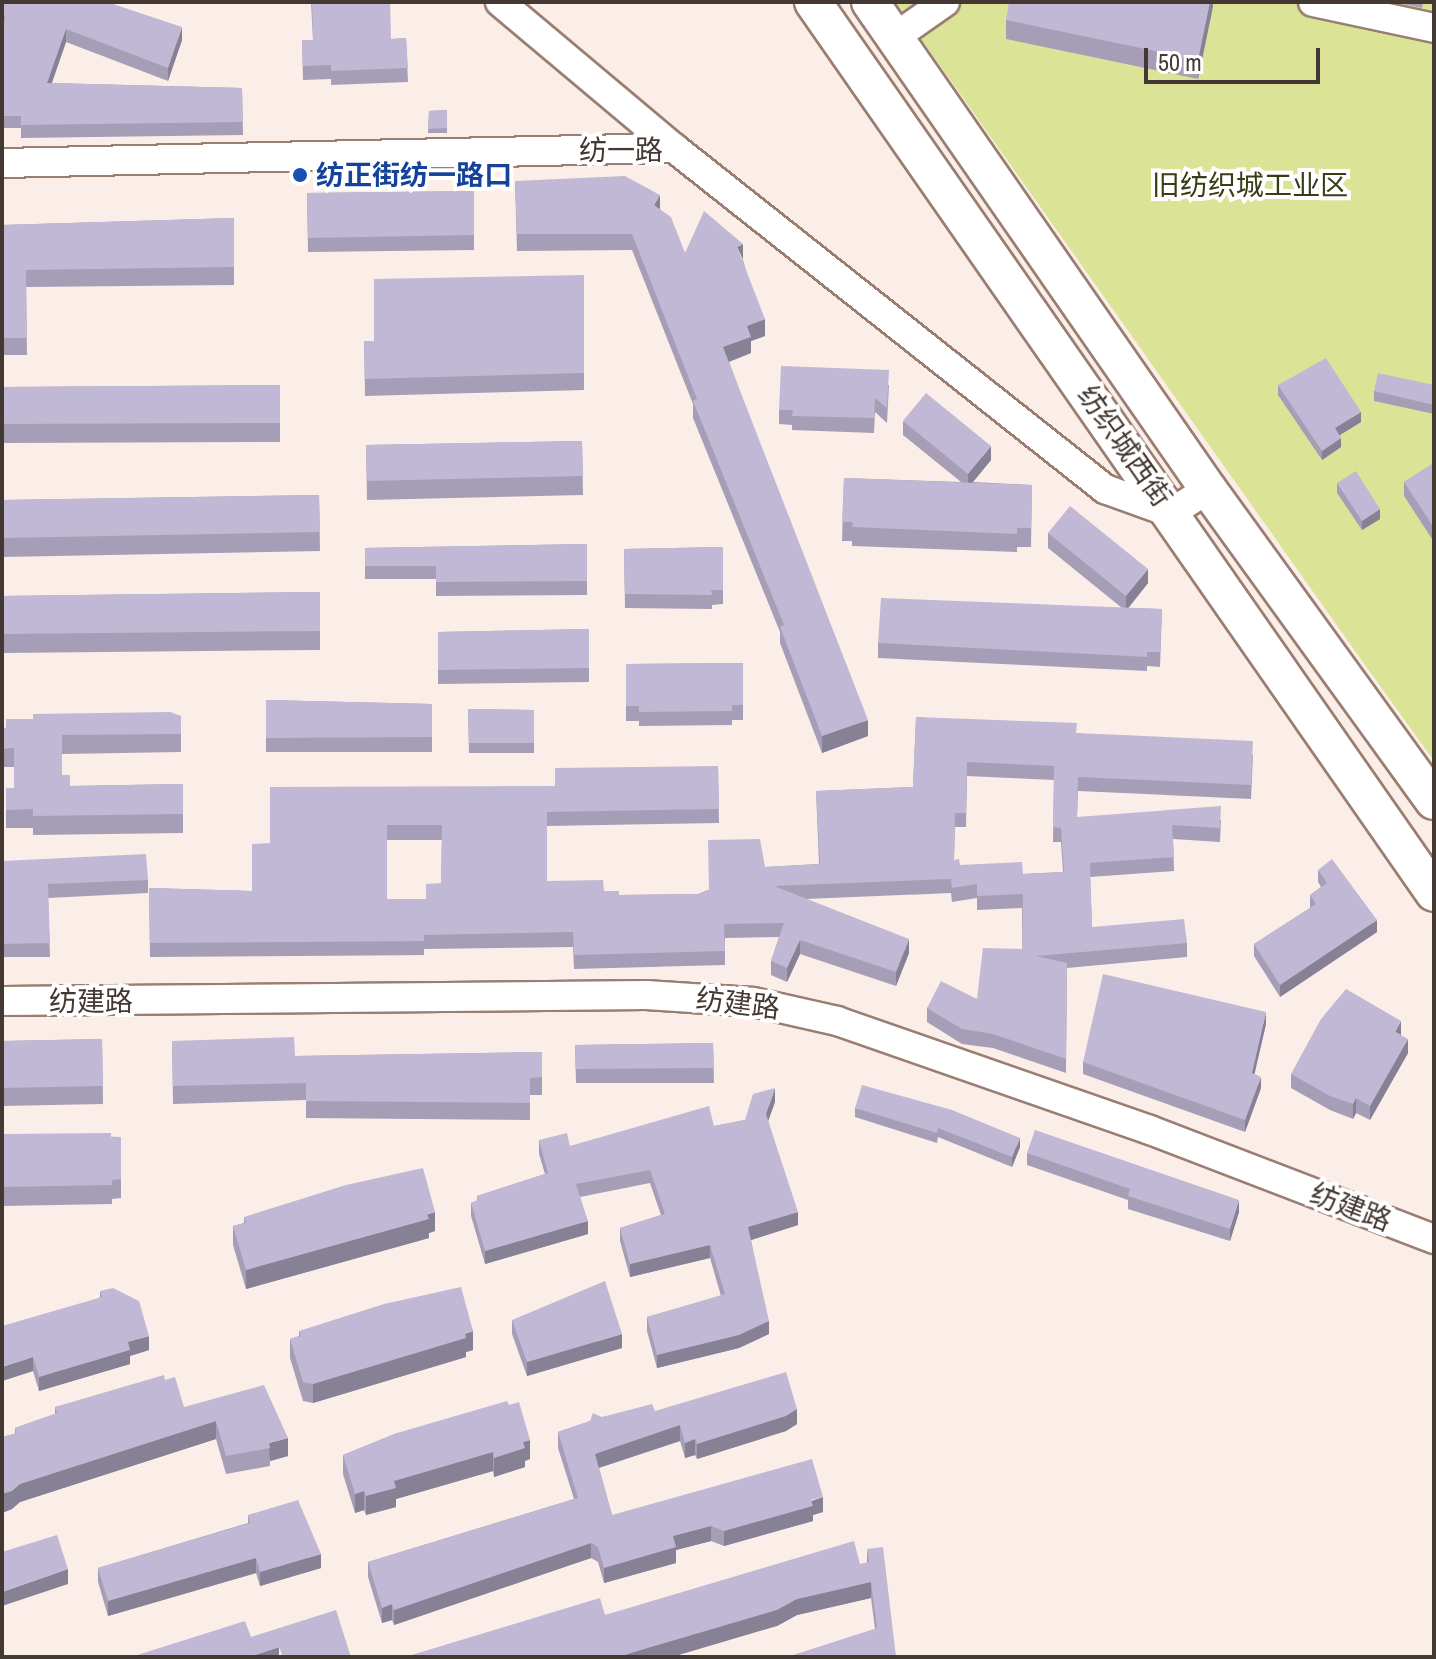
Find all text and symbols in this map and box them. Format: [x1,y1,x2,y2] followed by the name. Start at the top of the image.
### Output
[1148,32,1324,82] scale bar
[1158,46,1202,78] text: 50 m
[579,133,663,167] street label: 纺一路
[316,158,512,192] place label: 纺正街纺一路口
[291,166,309,184] marker: 纺正街纺一路口
[1152,168,1348,202] park label: 旧纺织城工业区
[1071,379,1179,513] street label: 纺织城西街
[694,981,782,1025] street label: 纺建路
[49,984,133,1018] street label: 纺建路
[1306,1176,1396,1238] street label: 纺建路

